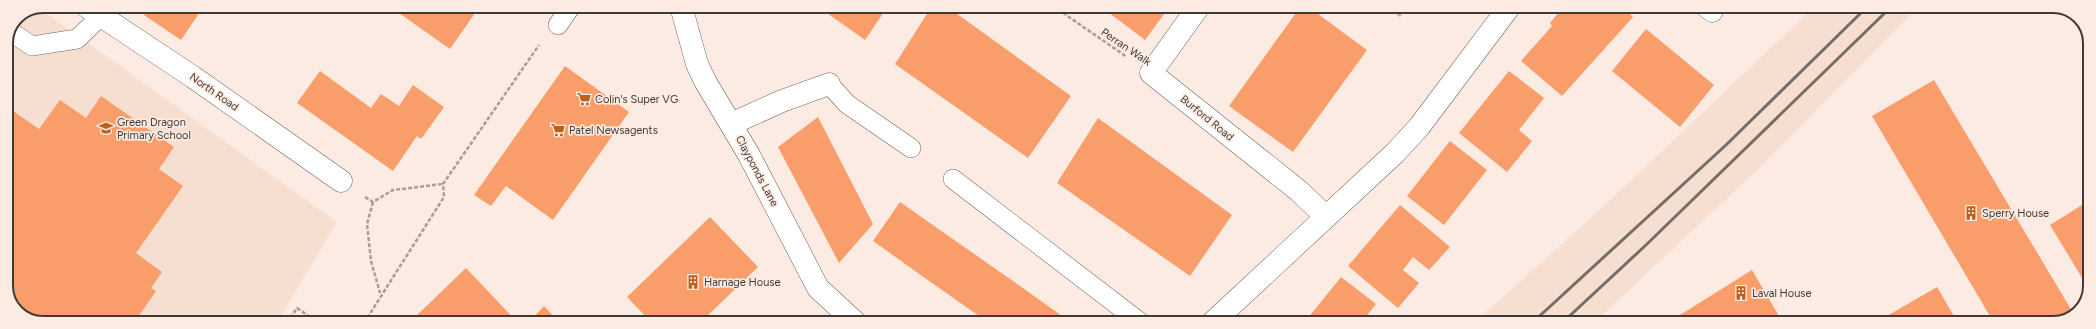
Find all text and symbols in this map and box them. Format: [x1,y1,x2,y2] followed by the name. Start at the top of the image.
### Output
[1098,25,1154,69] street label: Perran Walk
[187,70,241,114] street label: North Road
[576,91,592,107] supermarket icon: Colin's Super VG
[1178,92,1236,144] street label: Burford Road
[595,93,678,106] place label: Colin's Super VG
[117,116,191,142] place label: Green Dragon Primary School
[98,120,114,136] school or university icon: Green Dragon Primary School
[550,122,566,138] supermarket icon: Patel Newsagents
[569,124,658,137] place label: Patel Newsagents
[733,133,781,209] street label: Clayponds Lane
[1963,205,1979,221] building icon: Sperry House
[1982,207,2049,220] place label: Sperry House
[685,274,701,290] building icon: Harnage House
[704,276,780,289] place label: Harnage House
[1733,285,1749,301] building icon: Laval House
[1752,287,1812,300] place label: Laval House

